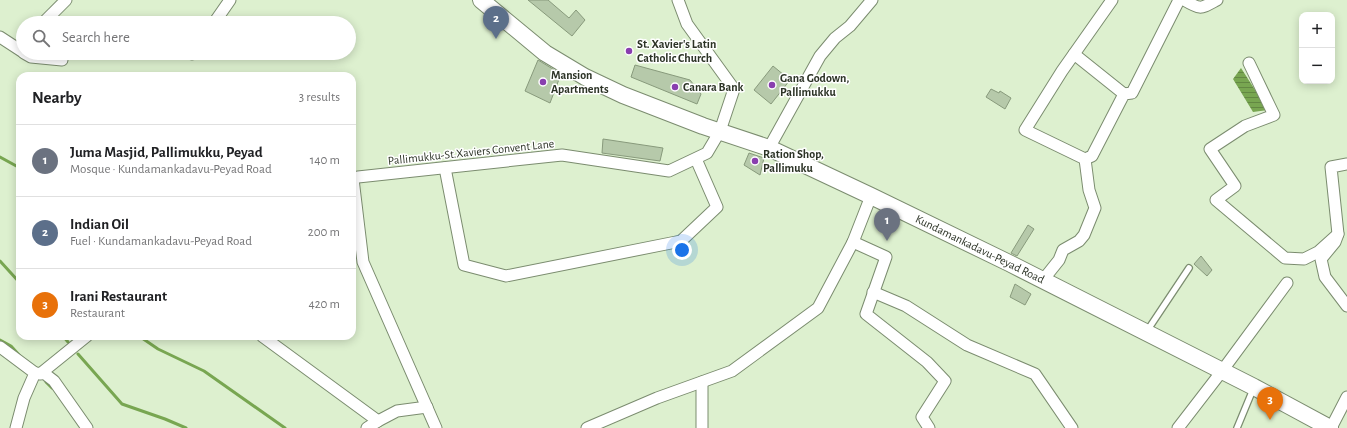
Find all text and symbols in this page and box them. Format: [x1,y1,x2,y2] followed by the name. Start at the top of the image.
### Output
[483,6,509,39] pin: 2
[1299,12,1335,84] map controls
[1299,12,1335,48] button: +
[16,16,356,60] search box
[30,27,52,49] icon: search
[62,30,130,45] text: Search here
[637,38,716,64] place label: St. Xavier's Latin Catholic Church
[624,46,634,56] marker: St. Xavier's Latin Catholic Church
[1299,48,1335,84] button: −
[551,69,609,95] place label: Mansion Apartments
[780,72,849,98] place label: Gana Godown, Pallimukku
[538,77,548,87] marker: Mansion Apartments
[767,80,777,90] marker: Gana Godown, Pallimukku
[683,81,744,93] place label: Canara Bank
[670,82,680,92] marker: Canara Bank
[32,89,82,106] text: Nearby
[299,91,340,104] text: 3 results
[387,137,555,167] street label: Pallimukku-St.Xaviers Convent Lane
[70,145,263,160] text: Juma Masjid, Pallimukku, Peyad
[763,148,824,174] place label: Ration Shop, Pallimuku
[43,154,47,167] text: 1
[310,154,340,167] text: 140 m
[750,156,760,166] marker: Ration Shop, Pallimuku
[70,163,272,176] text: Mosque · Kundamankadavu-Peyad Road
[874,208,900,241] pin: 1
[913,212,1046,286] street label: Kundamankadavu-Peyad Road
[70,217,129,232] text: Indian Oil
[42,226,48,239] text: 2
[308,226,340,239] text: 200 m
[70,235,252,248] text: Fuel · Kundamankadavu-Peyad Road
[672,240,692,260] your location
[70,289,167,304] text: Irani Restaurant
[42,298,48,311] text: 3
[308,298,340,311] text: 420 m
[70,307,125,320] text: Restaurant
[1257,387,1283,420] pin: 3

